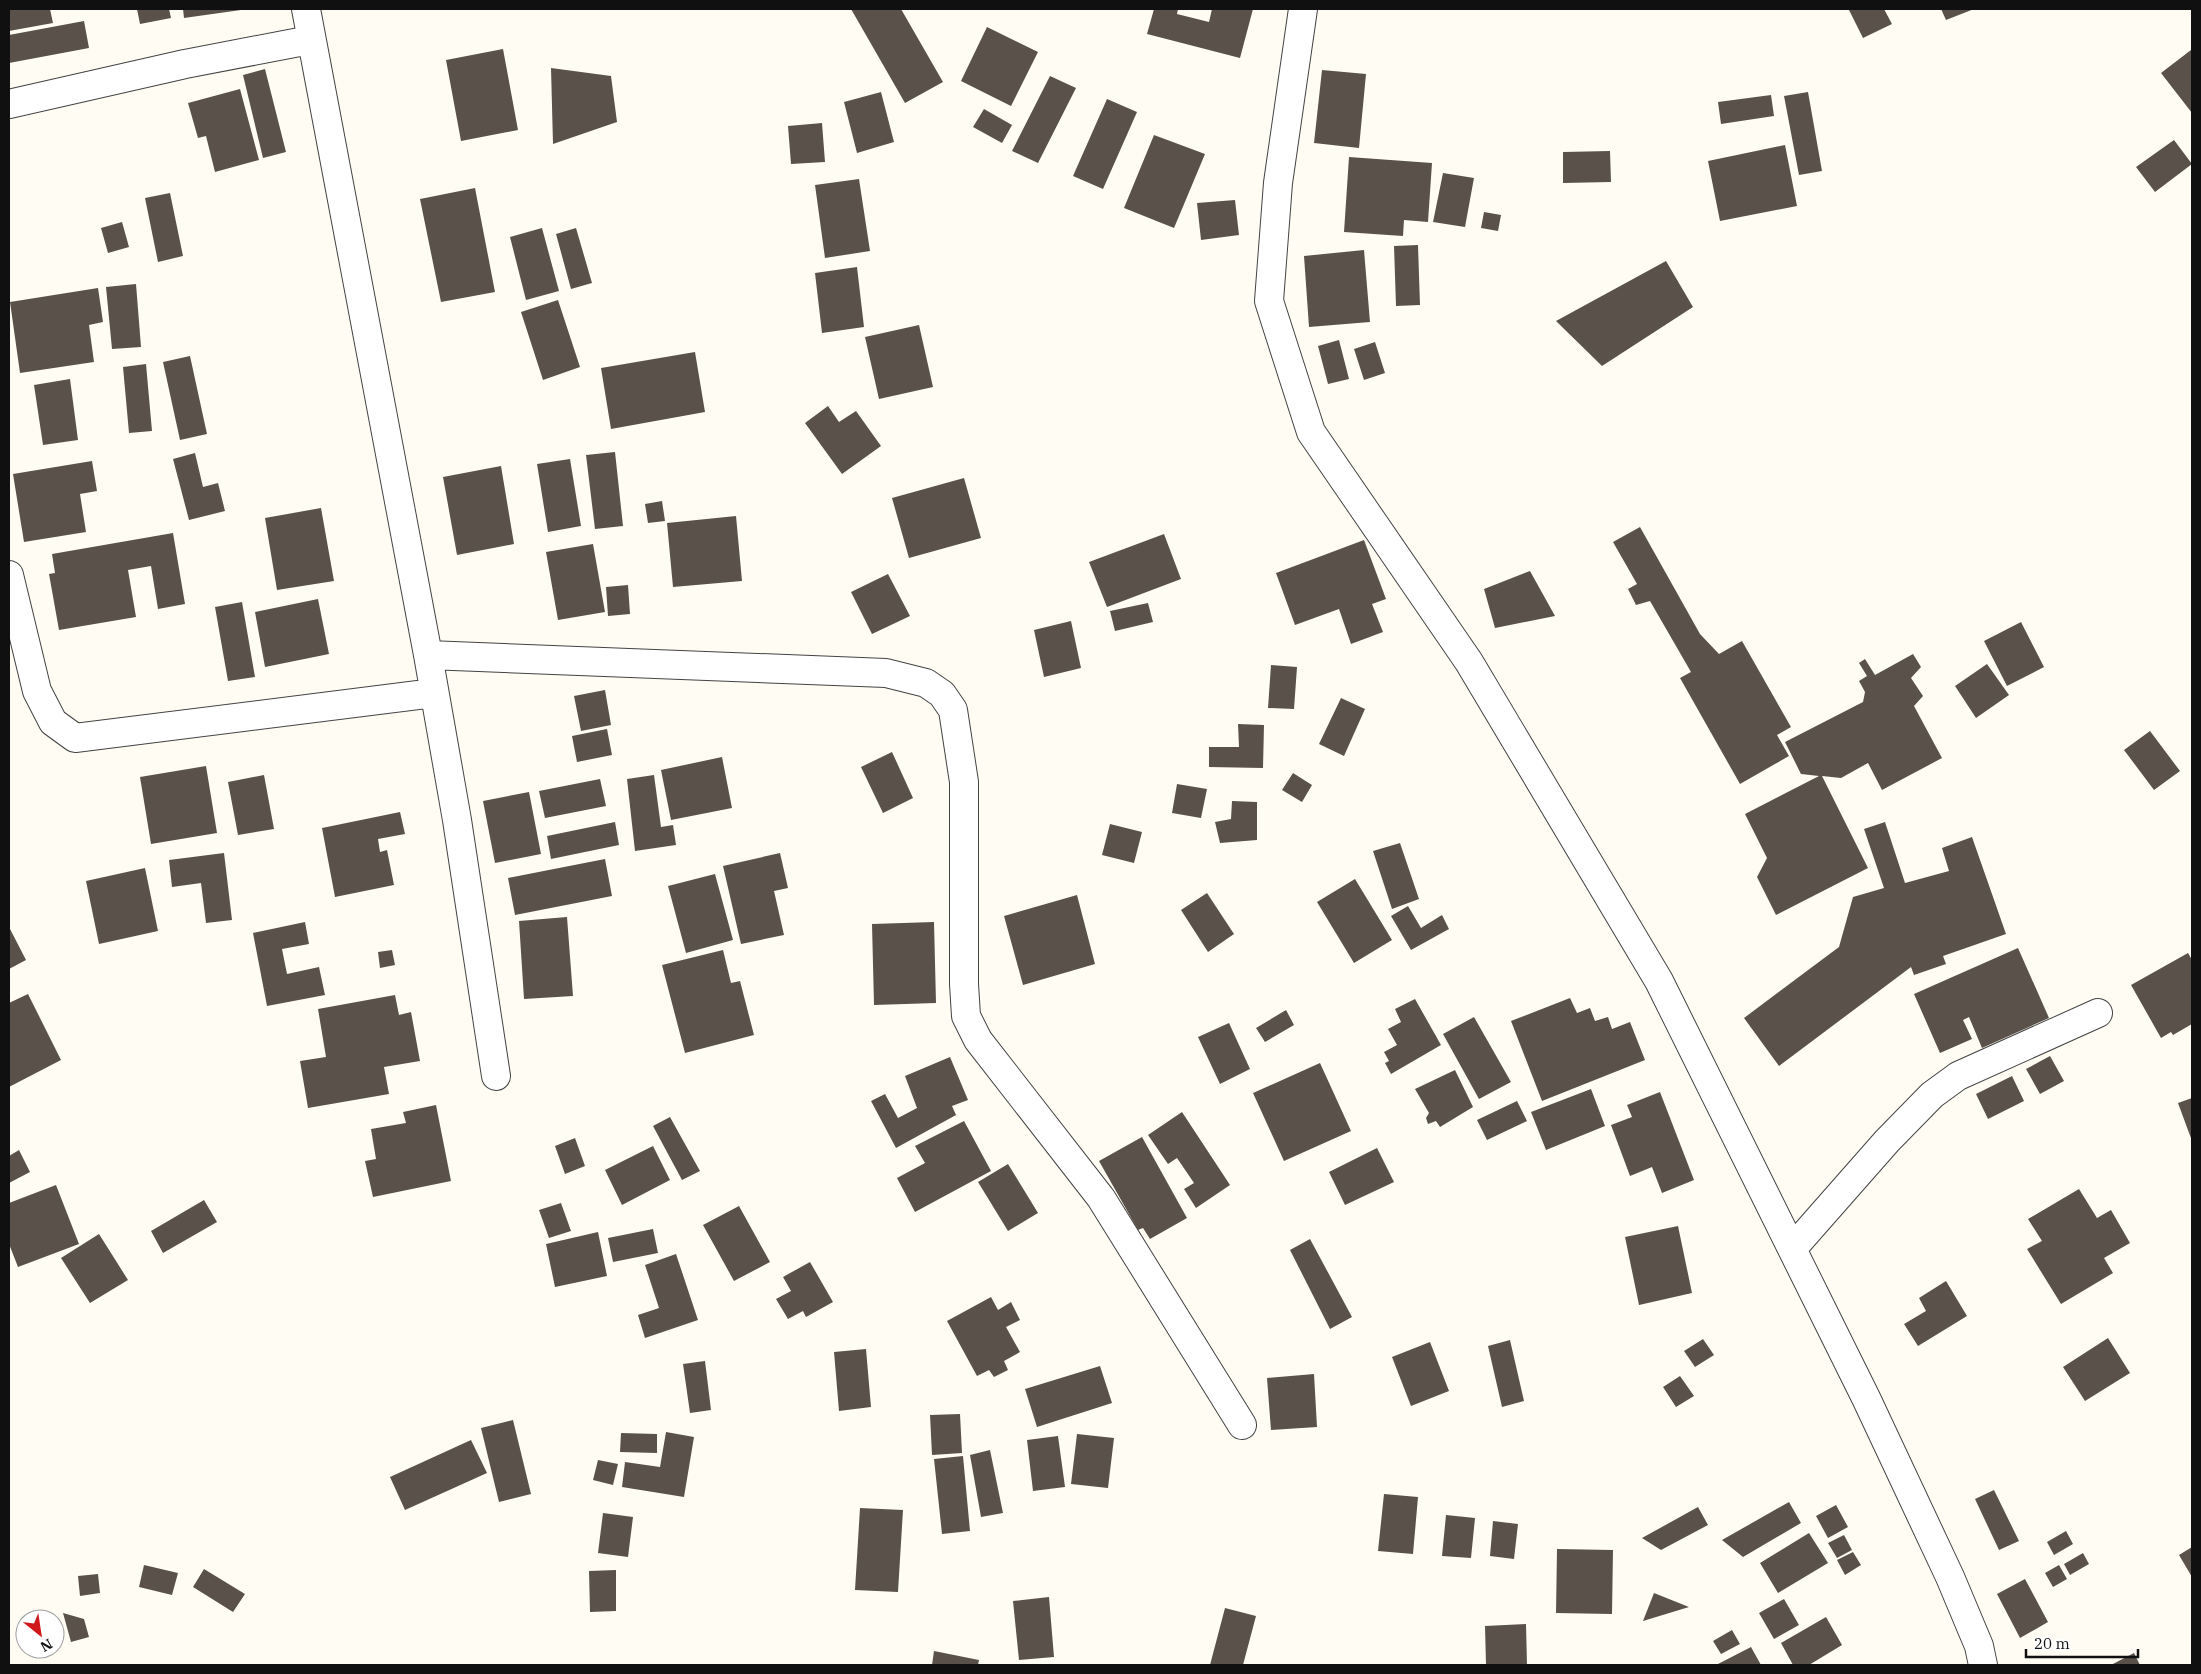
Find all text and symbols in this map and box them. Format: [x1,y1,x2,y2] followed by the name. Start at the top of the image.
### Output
[15,1609,65,1659] north arrow
[2026,1626,2138,1658] scale bar
[2034,1634,2070,1653] text: 20 m
[37,1635,56,1656] text: N

